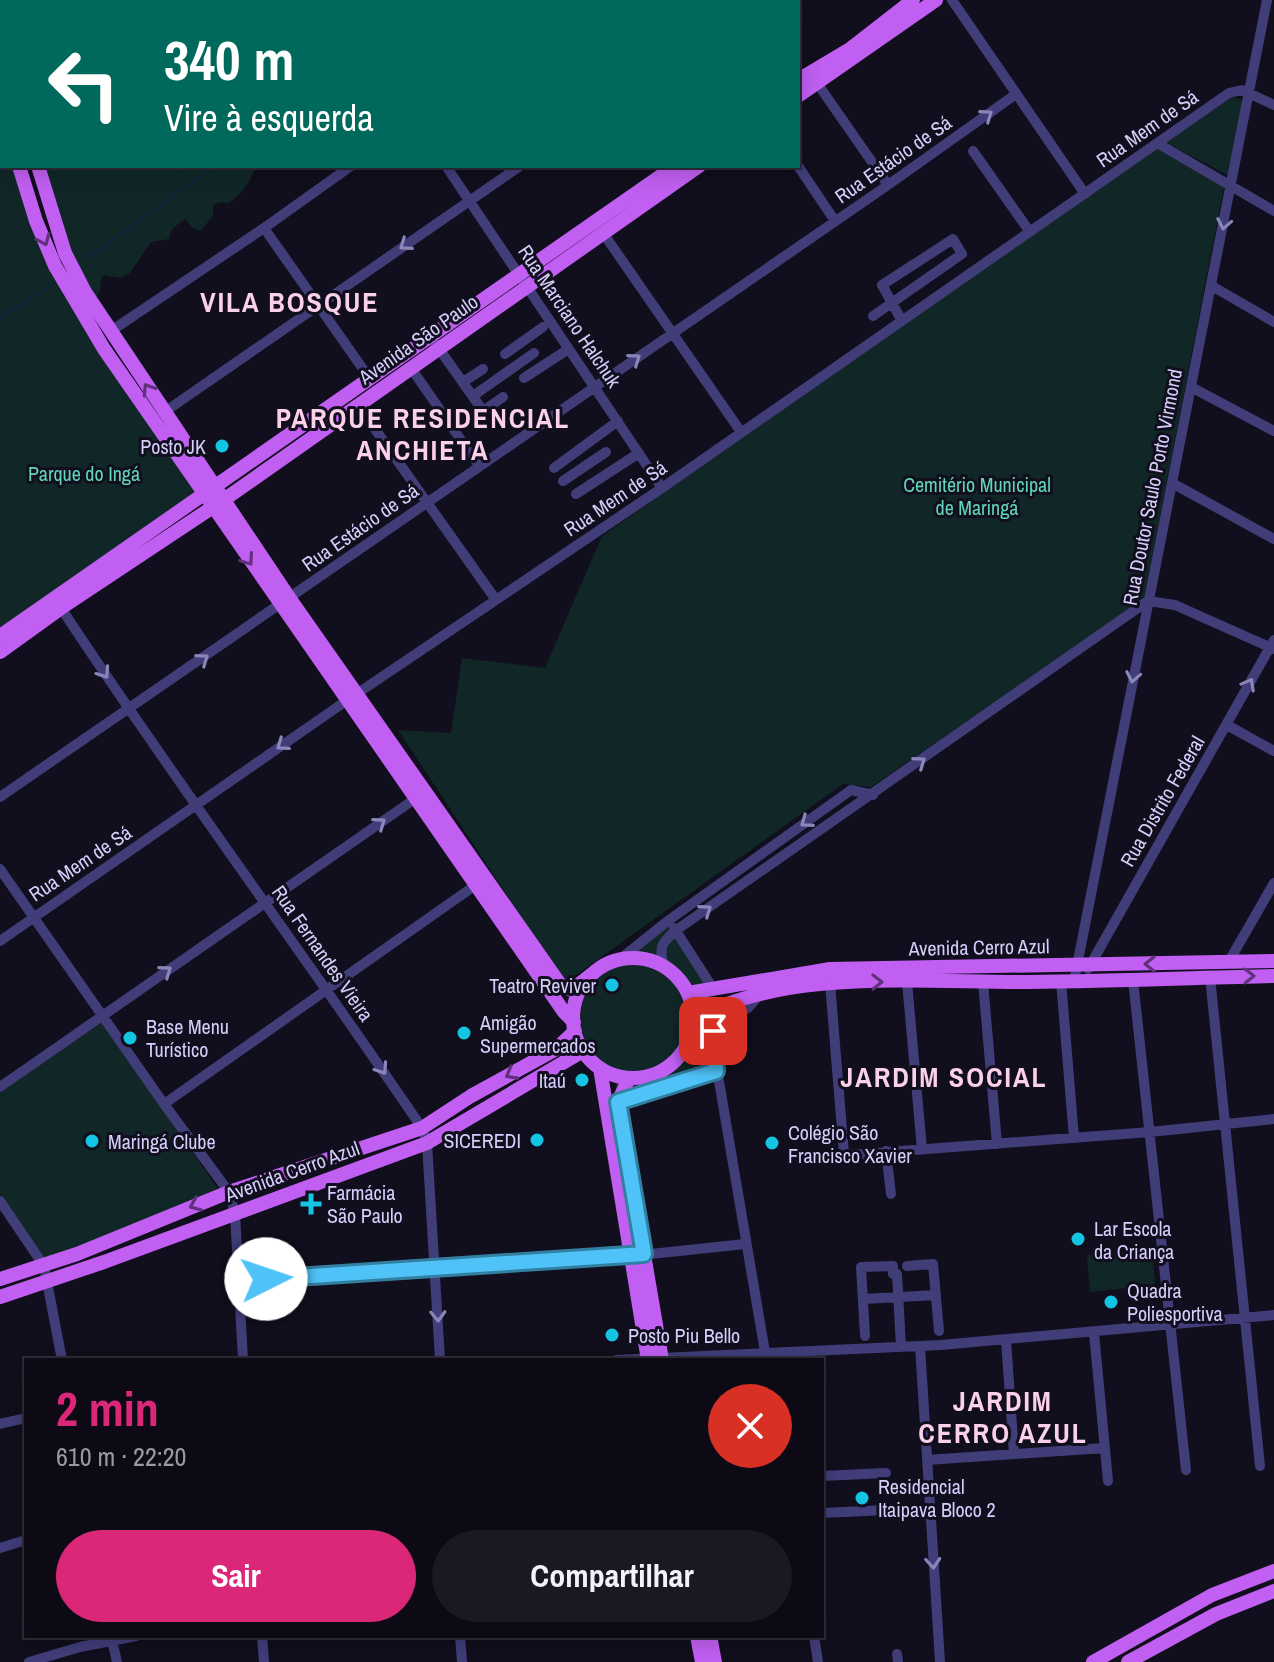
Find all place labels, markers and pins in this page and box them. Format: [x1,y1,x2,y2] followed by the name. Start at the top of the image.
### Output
[140,433,206,460] place label: Posto JK
[213,437,231,455] marker: Posto JK
[489,972,597,999] place label: Teatro Reviver
[603,976,621,994] marker: Teatro Reviver
[679,997,747,1065] pin
[479,1009,596,1059] place label: Amigão Supermercados
[146,1013,229,1063] place label: Base Menu Turístico
[455,1024,473,1042] marker: Amigão Supermercados
[121,1029,139,1047] marker: Base Menu Turístico
[539,1067,566,1094] place label: Itaú
[573,1071,591,1089] marker: Itaú
[788,1119,912,1169] place label: Colégio São Francisco Xavier
[444,1127,521,1154] place label: SICEREDI
[108,1128,216,1155] place label: Maringá Clube
[528,1131,546,1149] marker: SICEREDI
[83,1132,101,1150] marker: Maringá Clube
[763,1134,781,1152] marker: Colégio São Francisco Xavier
[327,1179,403,1229] place label: Farmácia São Paulo
[302,1195,320,1213] marker: Farmácia São Paulo
[1094,1215,1174,1265] place label: Lar Escola da Criança
[1069,1230,1087,1248] marker: Lar Escola da Criança
[1127,1277,1223,1327] place label: Quadra Poliesportiva
[1102,1293,1120,1311] marker: Quadra Poliesportiva
[628,1322,740,1349] place label: Posto Piu Bello
[603,1326,621,1344] marker: Posto Piu Bello
[878,1473,996,1523] place label: Residencial Itaipava Bloco 2
[853,1489,871,1507] marker: Residencial Itaipava Bloco 2

